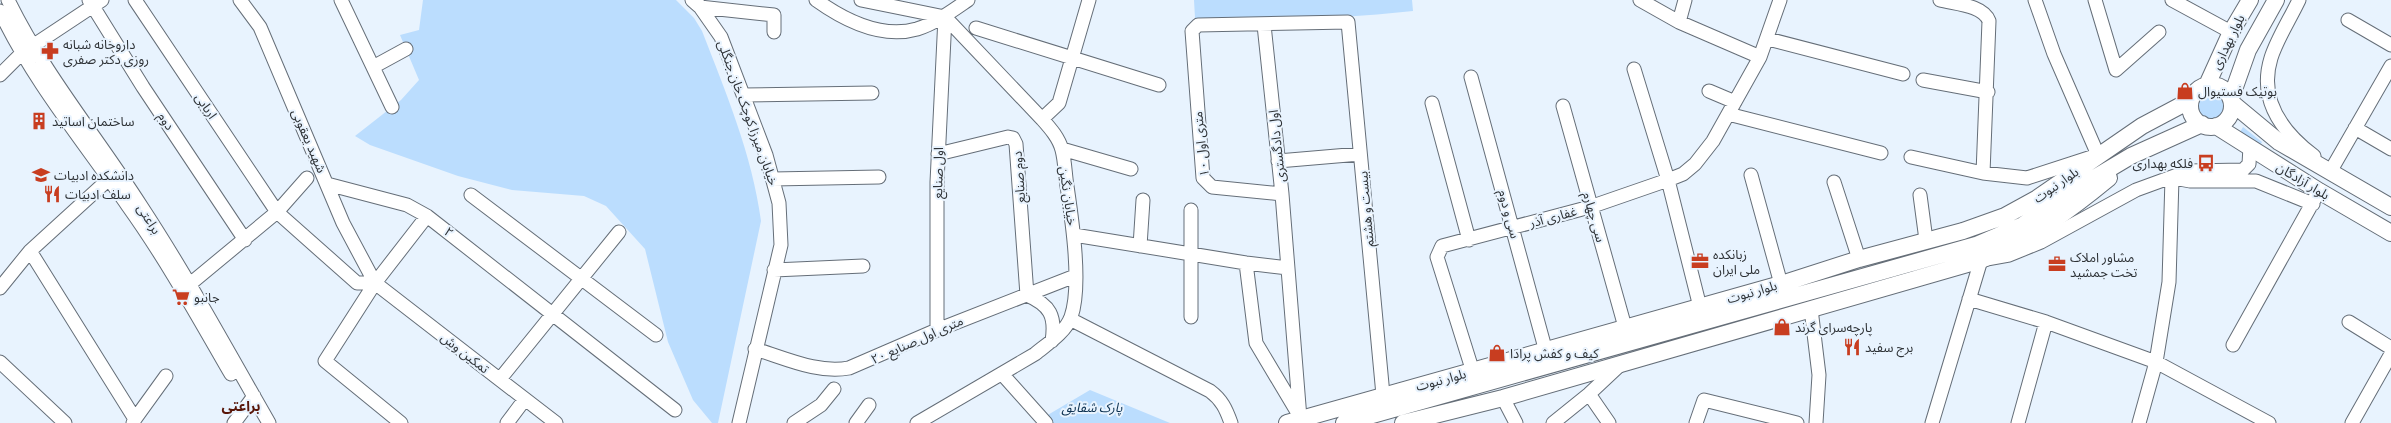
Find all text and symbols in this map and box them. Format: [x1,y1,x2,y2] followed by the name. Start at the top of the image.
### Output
[2207,12,2249,72] street label: بلوار بهداری
[63,36,149,68] place label: داروخانه شبانه روزی دکتر صفری
[713,38,782,189] street label: خیابان میرزا کوچک خان جنگلی
[40,41,60,61] pharmacy icon: داروخانه شبانه روزی دکتر صفری
[2175,81,2195,101] shop icon: بوتیک فستیوال
[2198,83,2277,100] place label: بوتیک فستیوال
[191,90,221,122] street label: اربابی
[288,106,330,176] street label: شهید یعقوبی
[153,109,178,134] street label: دوم
[1265,109,1289,183] street label: اول دادگستری
[1189,110,1213,177] street label: ۱۰ متری اول
[29,111,49,131] building icon: ساختمان اساتید
[52,113,134,130] place label: ساختمان اساتید
[929,147,949,199] street label: اول صنایع
[1009,150,1031,204] street label: دوم صنایع
[2196,153,2216,173] bus stop icon: فلکه بهداری
[2133,155,2193,172] place label: فلکه بهداری
[2273,158,2333,204] street label: بلوار آزادگان
[2030,163,2082,207] street label: بلوار نبوت
[31,165,51,185] school or university icon: دانشکده ادبیات
[1055,165,1081,227] street label: خیابان نگین
[54,167,134,184] place label: دانشکده ادبیات
[1354,170,1380,248] street label: بیست و هشتم
[42,184,62,204] restaurant icon: سلف ادبیات
[65,186,131,203] place label: سلف ادبیات
[1493,188,1524,241] street label: سی و دوم
[1578,190,1609,244] street label: سی چهارم
[133,201,165,237] street label: براعتی
[1526,202,1579,232] street label: غفاری آذر
[441,223,457,241] street label: ۲
[1713,246,1760,278] place label: زبانکده ملی ایران
[2070,249,2138,281] place label: مشاور املاک تخت جمشید
[1690,251,1710,271] office icon: زبانکده ملی ایران
[2047,254,2067,274] office icon: مشاور املاک تخت جمشید
[1725,277,1779,307] street label: بلوار نبوت
[171,287,191,307] supermarket icon: جانبو
[194,289,220,306] place label: جانبو
[868,312,967,370] street label: ۲۰ متری اول صنایع
[1772,317,1792,337] shop icon: پارچه‌سرای گرند
[1795,319,1873,337] place label: پارچه‌سرای گرند
[437,329,493,377] street label: تمکین وش
[1842,337,1862,357] restaurant icon: برج سفید
[1865,339,1913,358] place label: برج سفید
[1487,343,1507,363] shop icon: کیف و کفش پرادا
[1510,345,1599,363] place label: کیف و کفش پرادا
[1414,365,1468,395] street label: بلوار نبوت
[222,397,260,415] district label: براعتی
[1062,399,1123,416] park label: پارک شقایق

